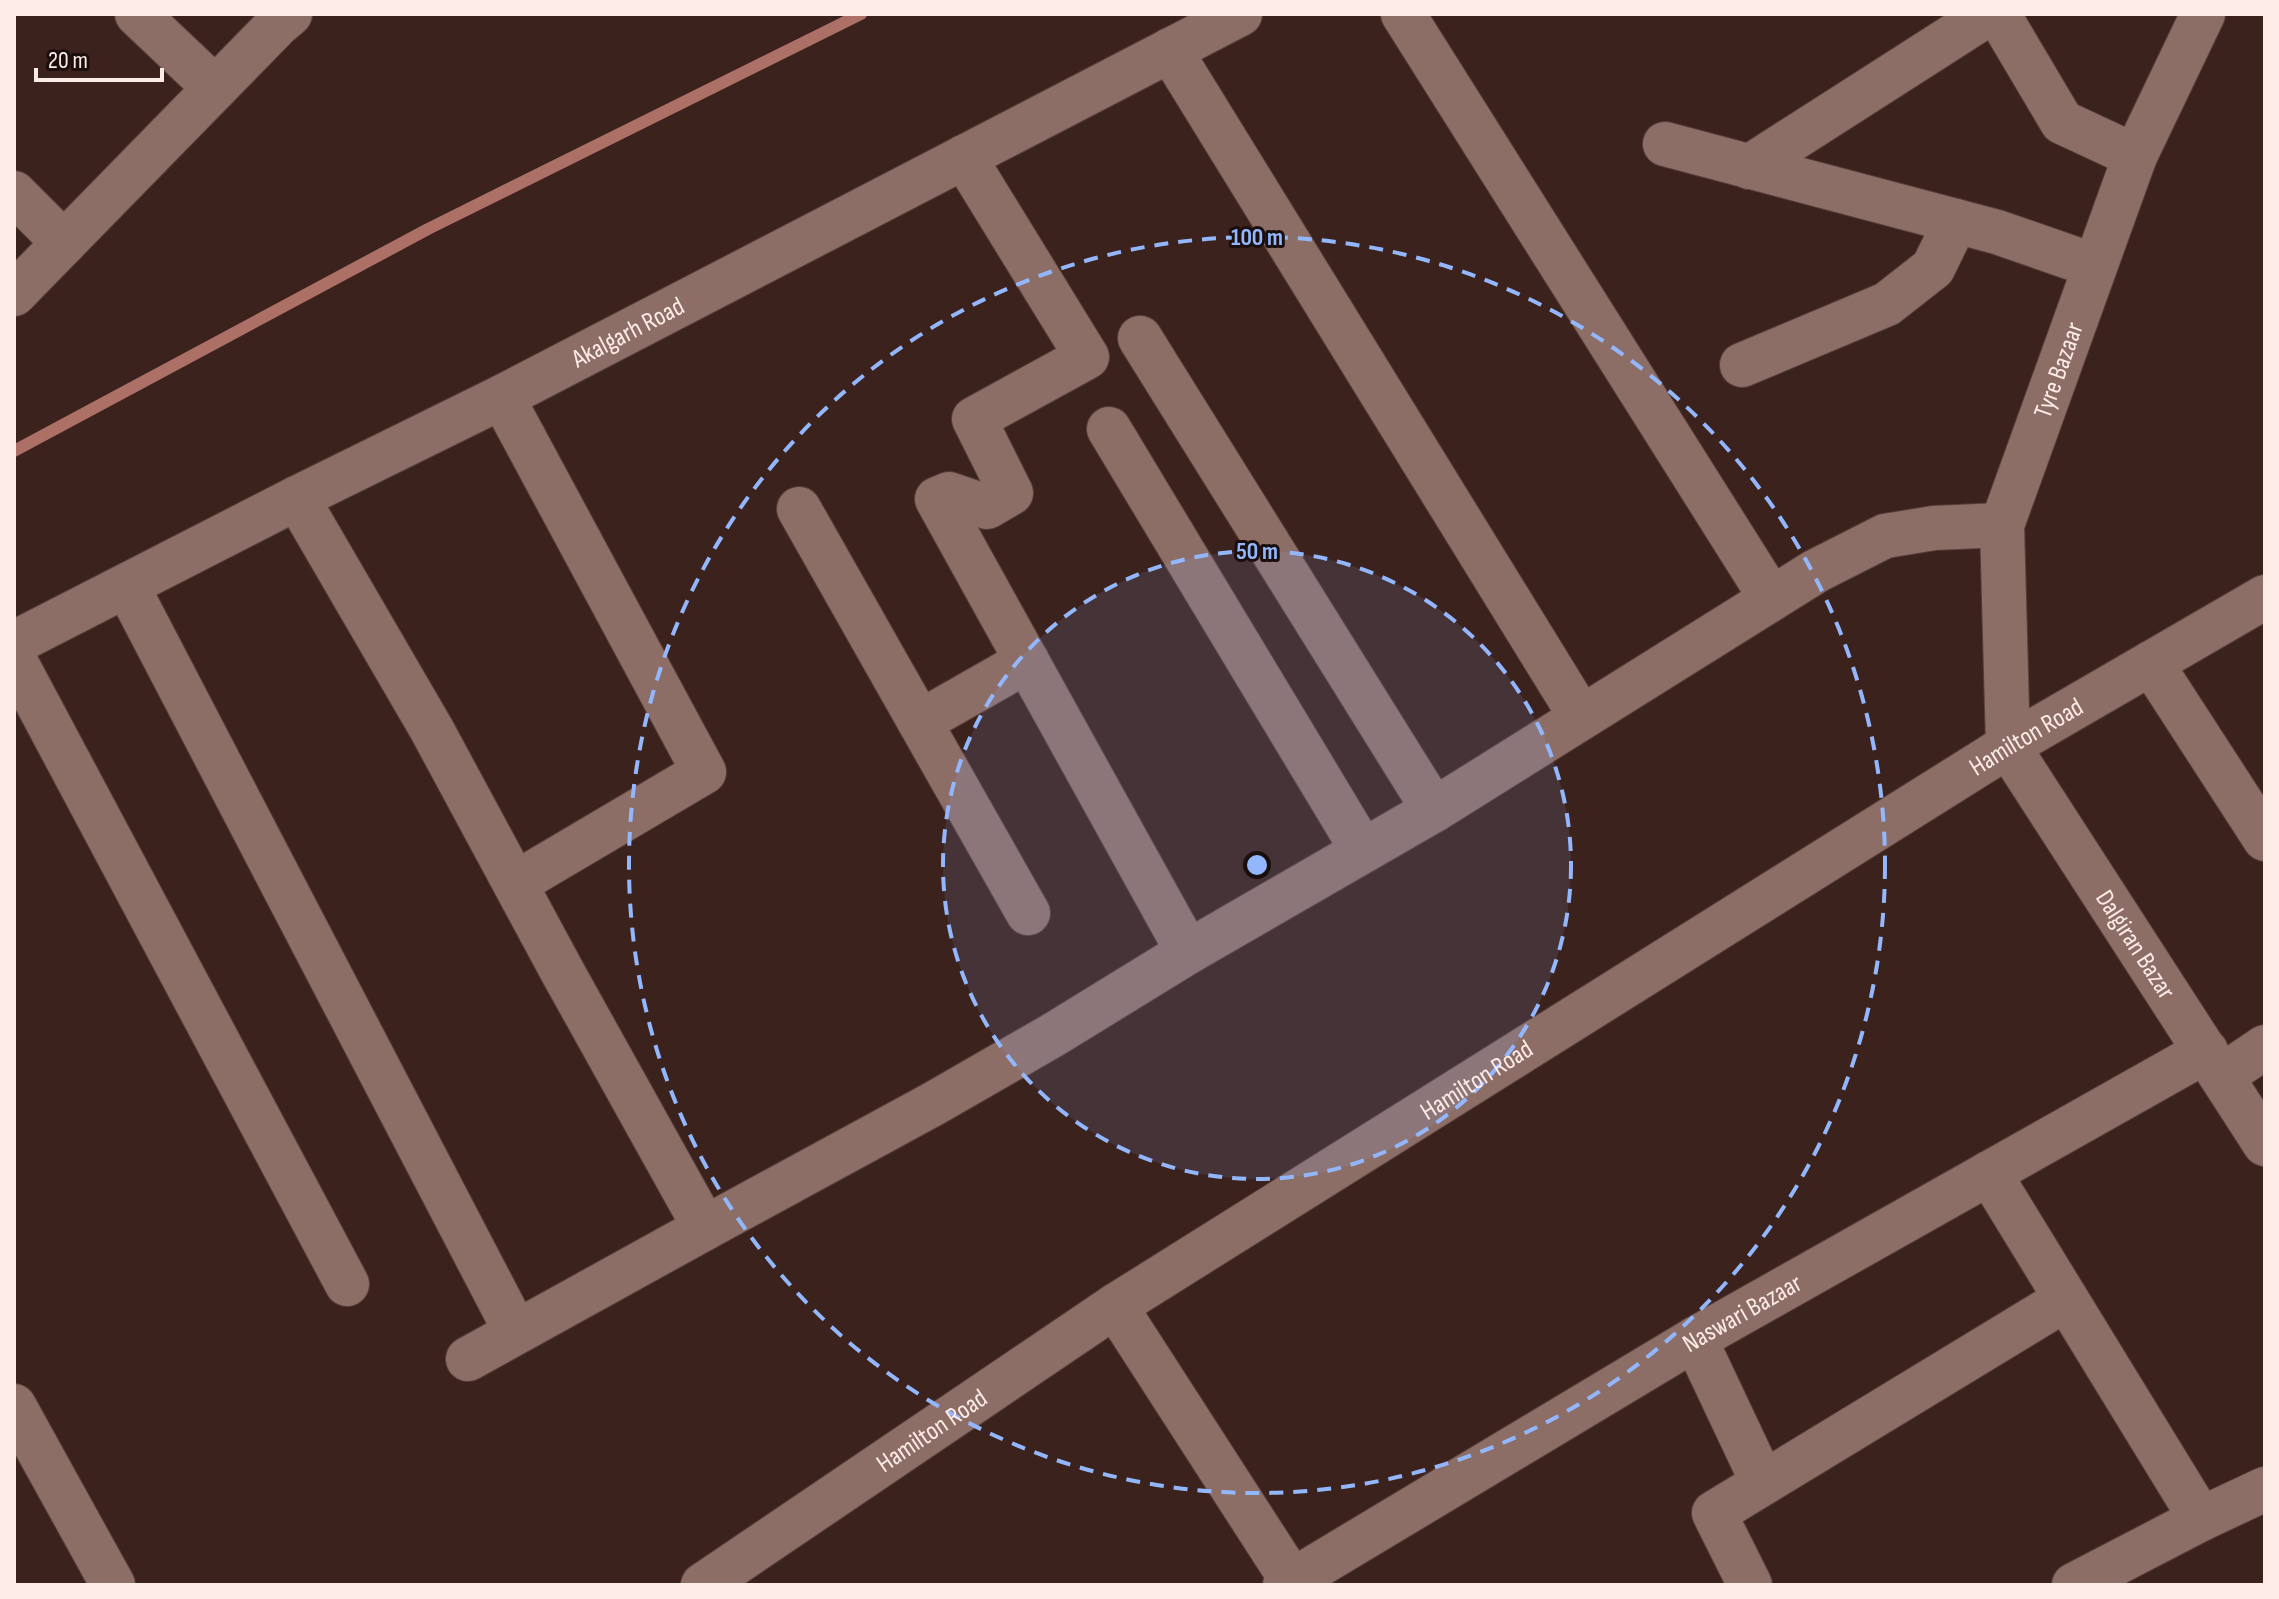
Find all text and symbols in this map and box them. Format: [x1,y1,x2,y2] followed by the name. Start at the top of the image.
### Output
[36,32,162,82] scale bar
[48,46,88,75] text: 20 m
[1231,223,1283,252] text: 100 m
[566,291,690,376] street label: Akalgarh Road
[2028,318,2091,423] street label: Tyre Bazaar
[1236,537,1278,566] text: 50 m
[1964,692,2089,783] street label: Hamilton Road
[1243,851,1271,879] centre of rings
[2088,885,2182,1006] street label: Dalgiran Bazar
[1415,1034,1539,1128] street label: Hamilton Road
[1677,1268,1808,1360] street label: Naswari Bazaar
[871,1383,994,1480] street label: Hamilton Road

